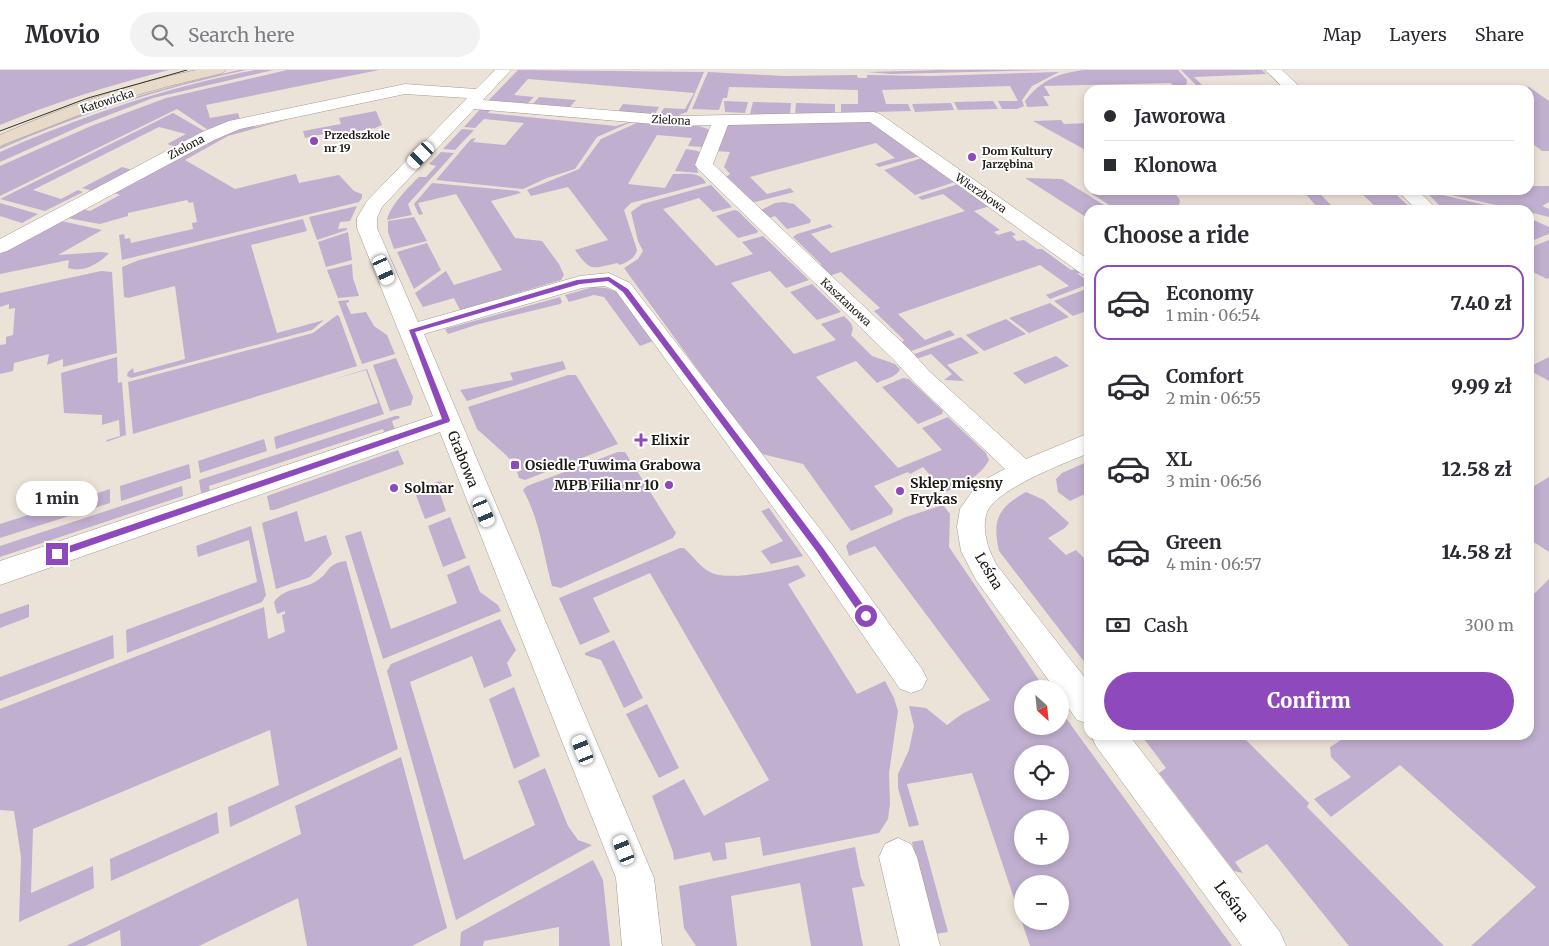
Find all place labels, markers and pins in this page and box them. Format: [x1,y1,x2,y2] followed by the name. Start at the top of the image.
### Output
[324,128,390,155] place label: Przedszkole nr 19
[308,135,320,147] marker: Przedszkole nr 19
[981,144,1053,171] place label: Dom Kultury Jarzębina
[966,151,978,163] marker: Dom Kultury Jarzębina
[651,431,690,449] place label: Elixir
[635,434,647,446] marker: Elixir
[525,456,701,474] place label: Osiedle Tuwima Grabowa
[509,459,521,471] marker: Osiedle Tuwima Grabowa
[910,474,1004,508] place label: Sklep mięsny Frykas
[554,476,659,494] place label: MPB Filia nr 10
[404,479,454,497] place label: Solmar
[663,479,675,491] marker: MPB Filia nr 10
[388,482,400,494] marker: Solmar
[894,485,906,497] marker: Sklep mięsny Frykas

